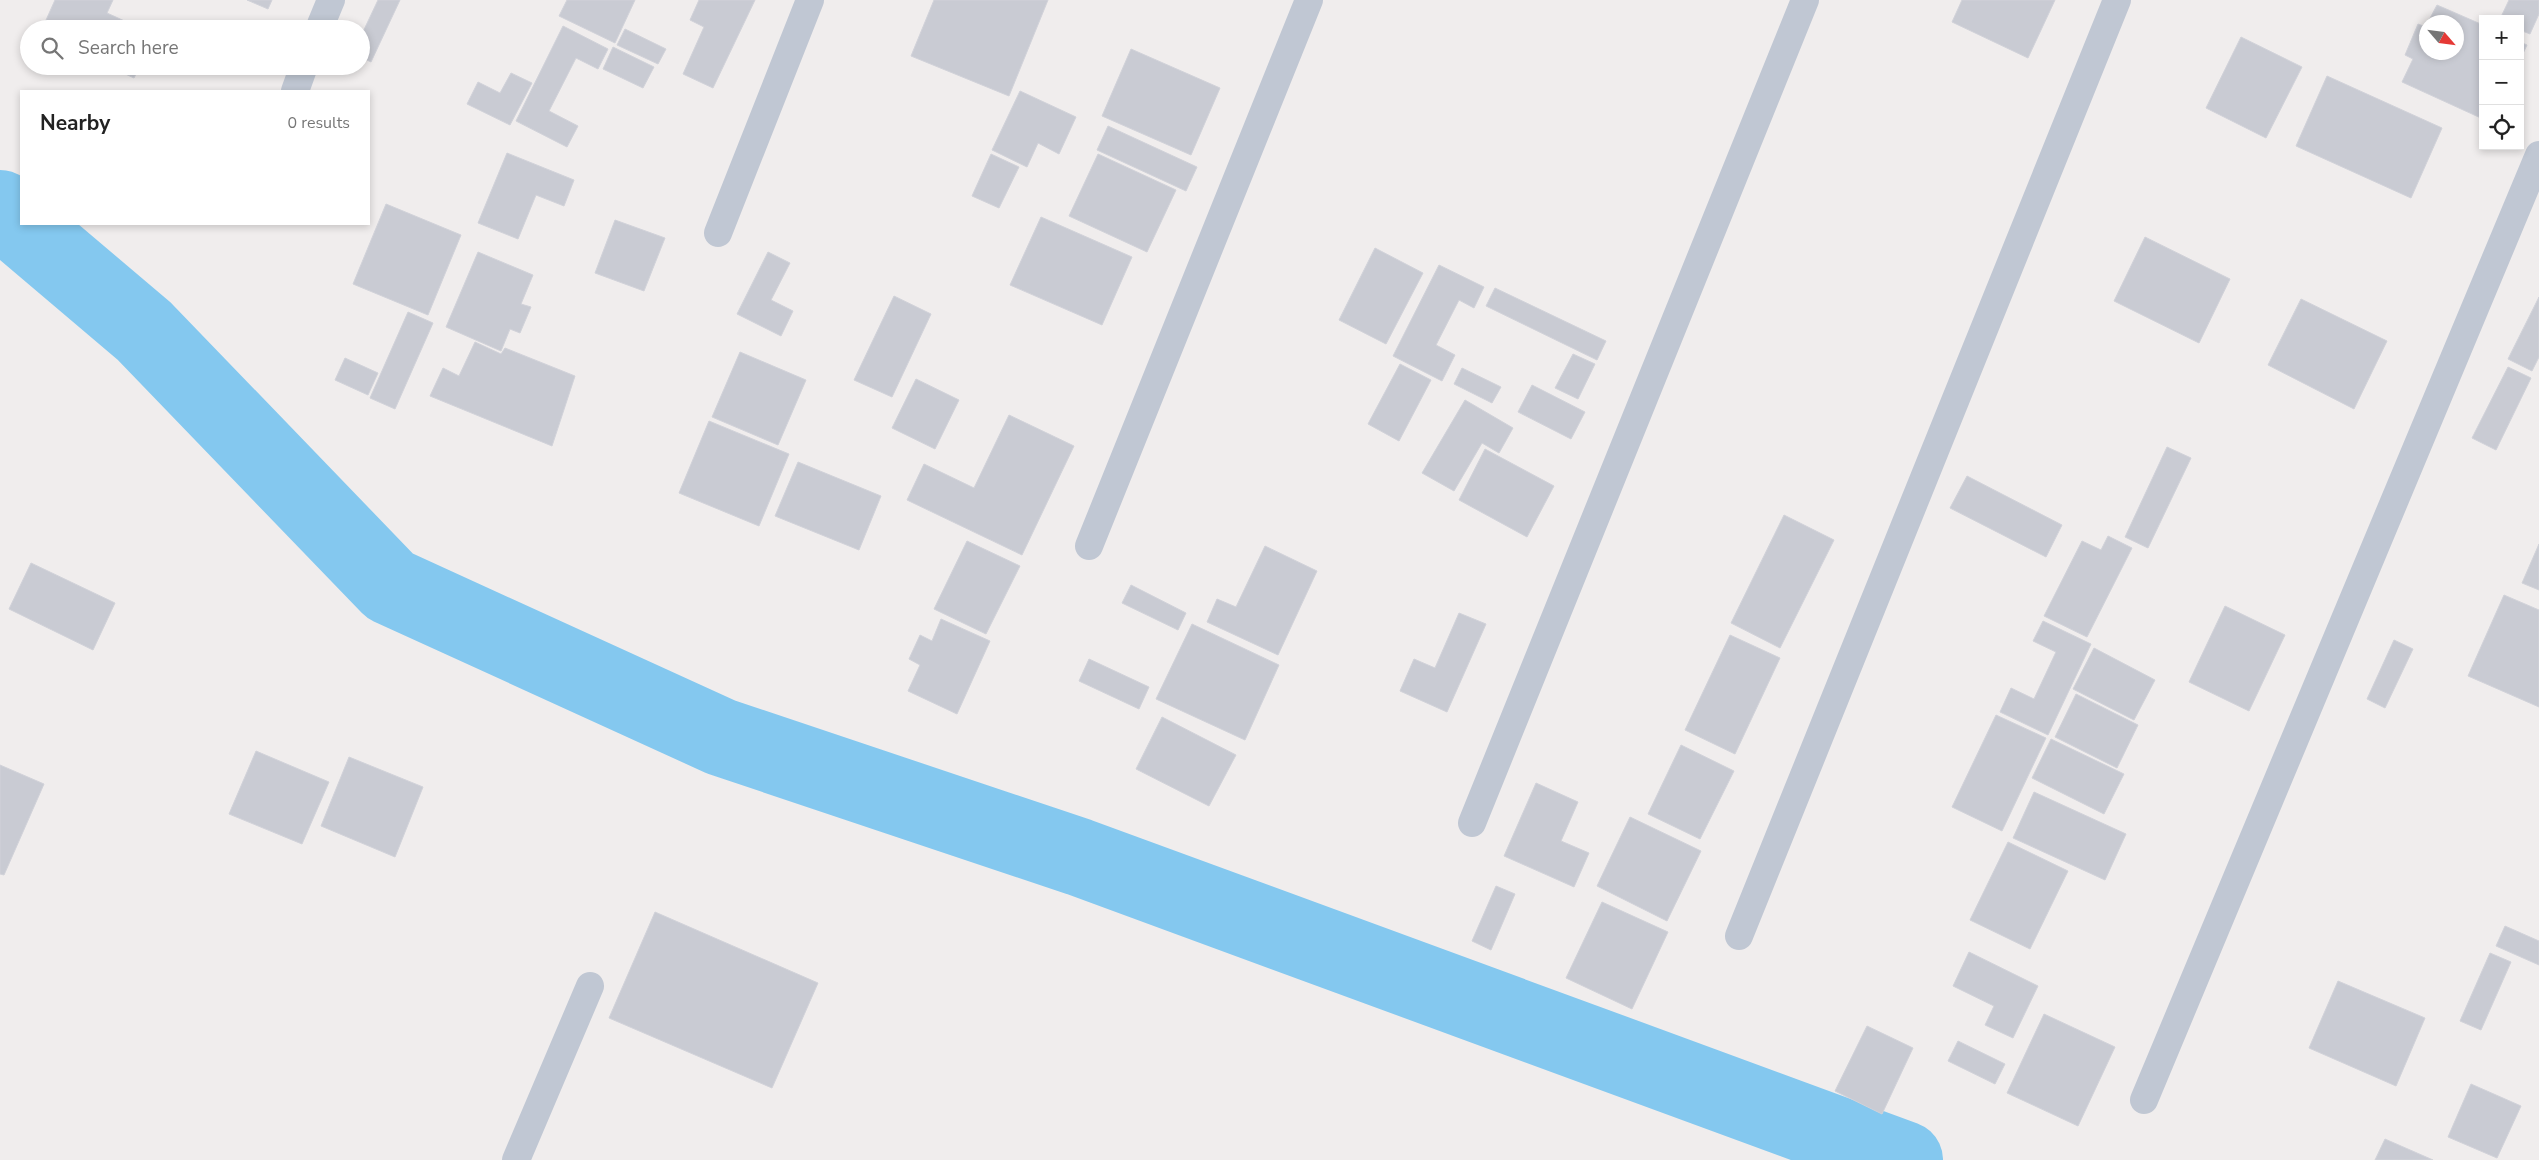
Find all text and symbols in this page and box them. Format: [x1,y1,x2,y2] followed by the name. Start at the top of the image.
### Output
[2419,15,2464,60] north arrow
[2479,15,2524,150] map controls
[2479,15,2524,60] button: +
[20,20,370,75] search box
[38,34,66,62] icon: search
[78,35,179,61] text: Search here
[2479,60,2524,105] button: −
[2479,105,2524,150] button: locate
[40,109,110,137] text: Nearby
[288,112,350,134] text: 0 results

